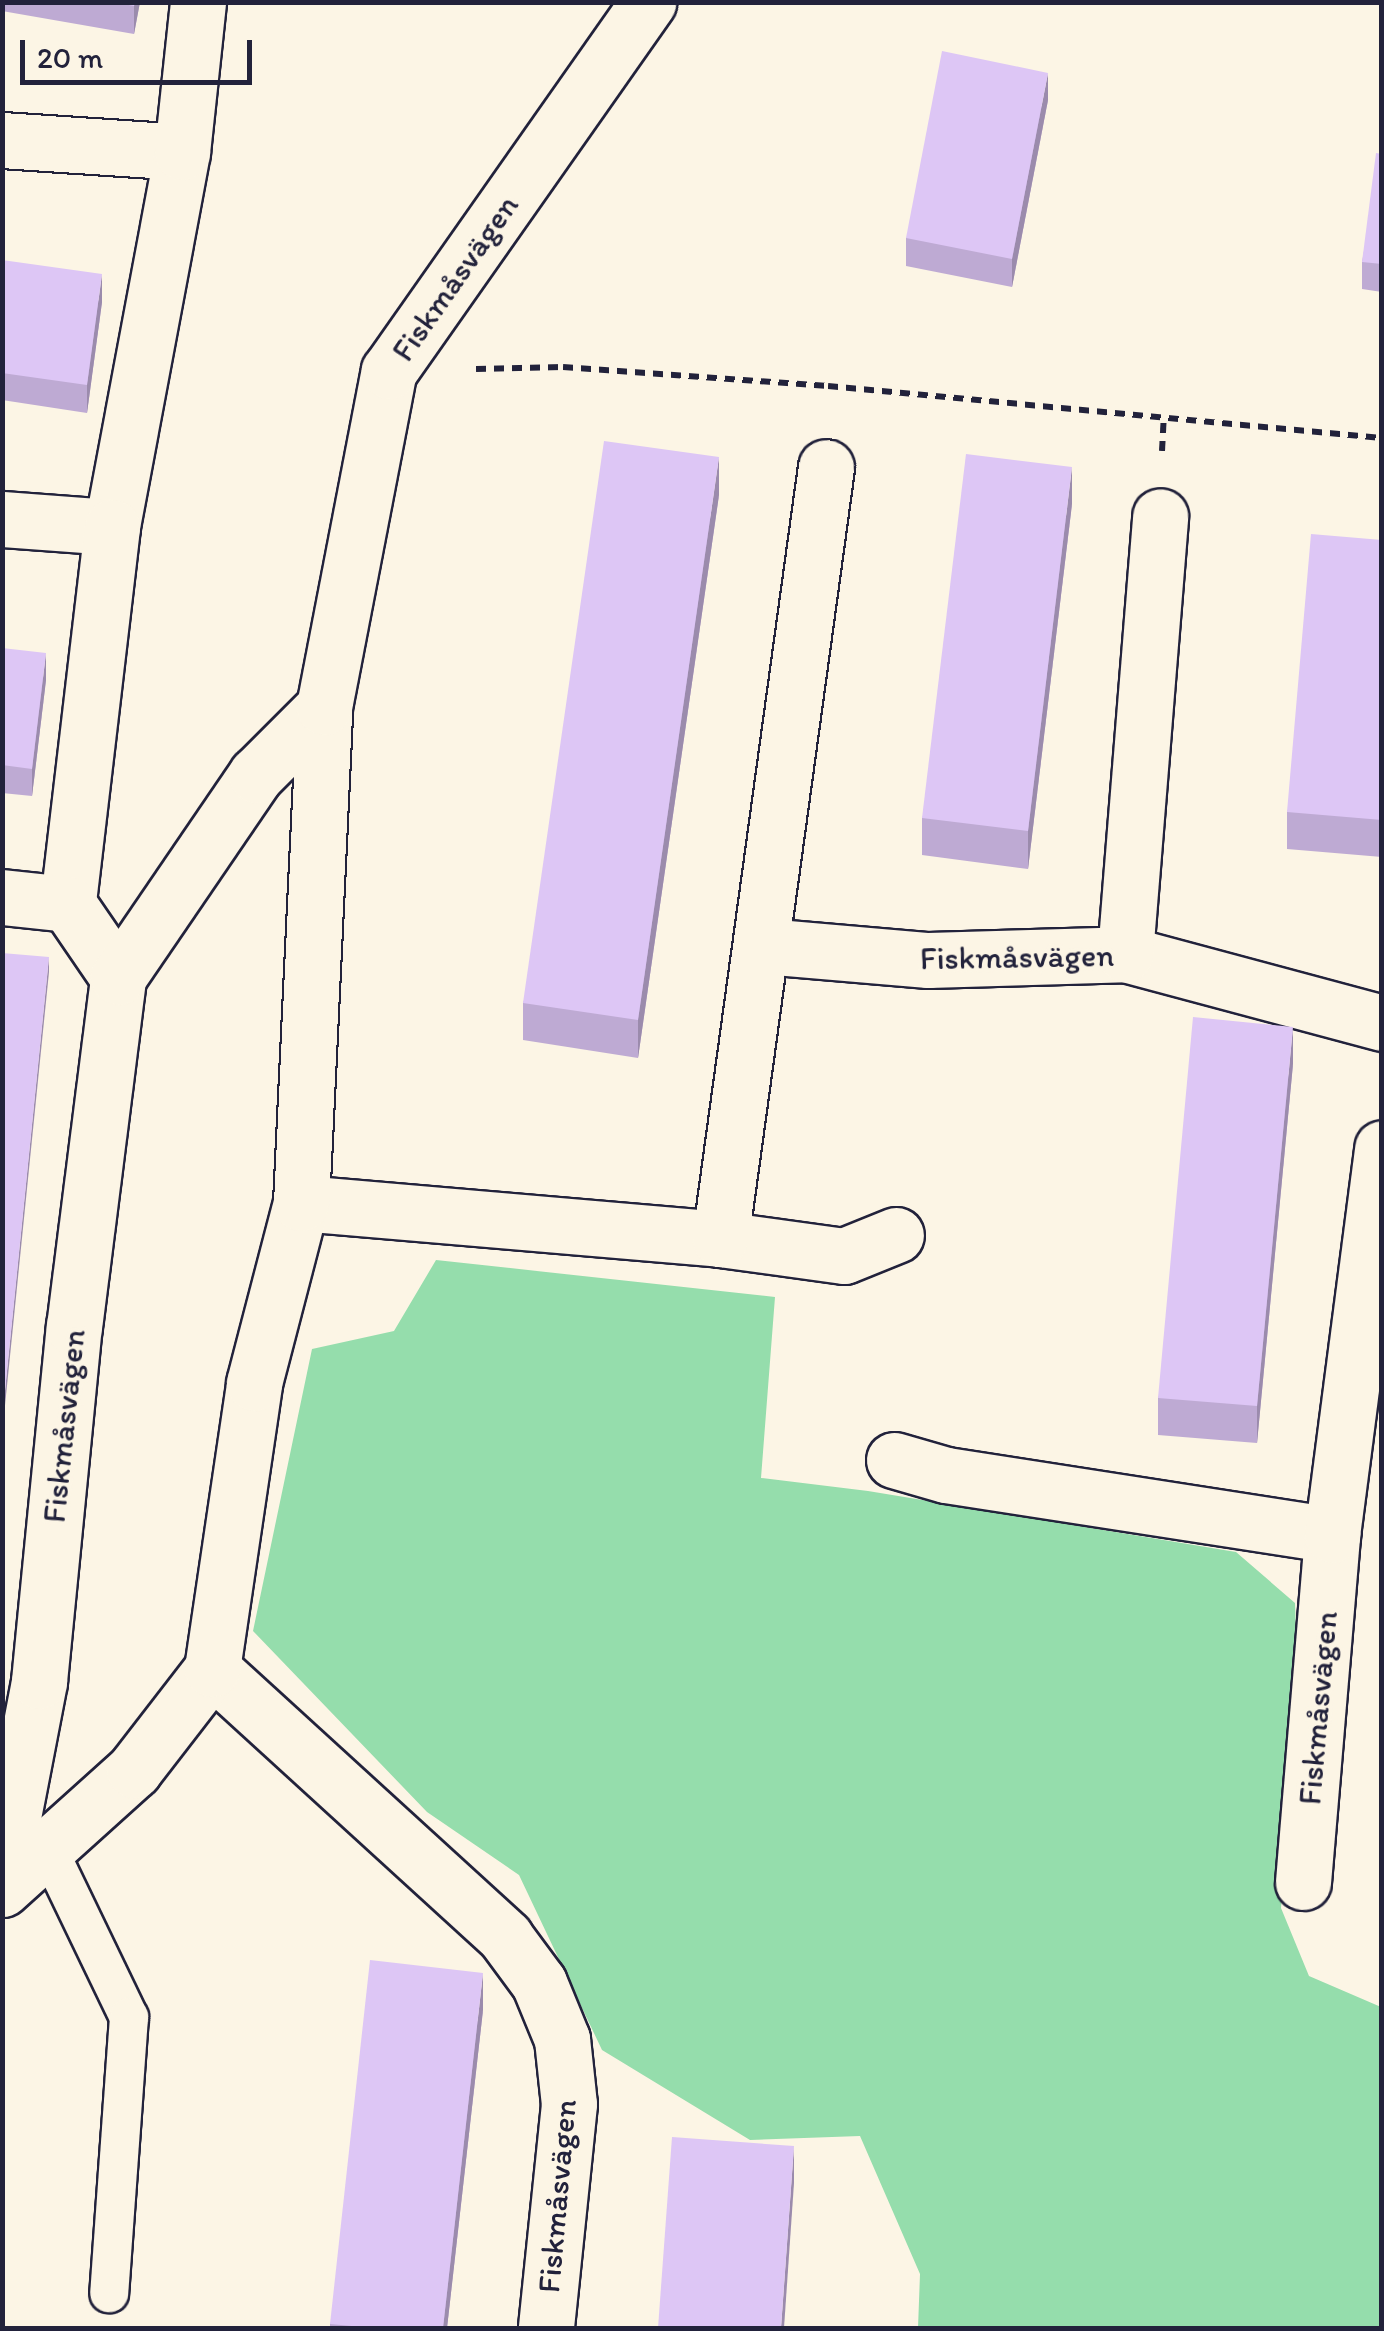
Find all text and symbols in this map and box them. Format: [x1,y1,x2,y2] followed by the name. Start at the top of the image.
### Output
[25,20,258,82] scale bar
[37,39,103,76] text: 20 m
[384,187,526,369] street label: Fiskmåsvägen
[920,936,1114,978] street label: Fiskmåsvägen
[35,1327,93,1525] street label: Fiskmåsvägen
[1290,1610,1346,1806] street label: Fiskmåsvägen
[529,2098,585,2294] street label: Fiskmåsvägen

